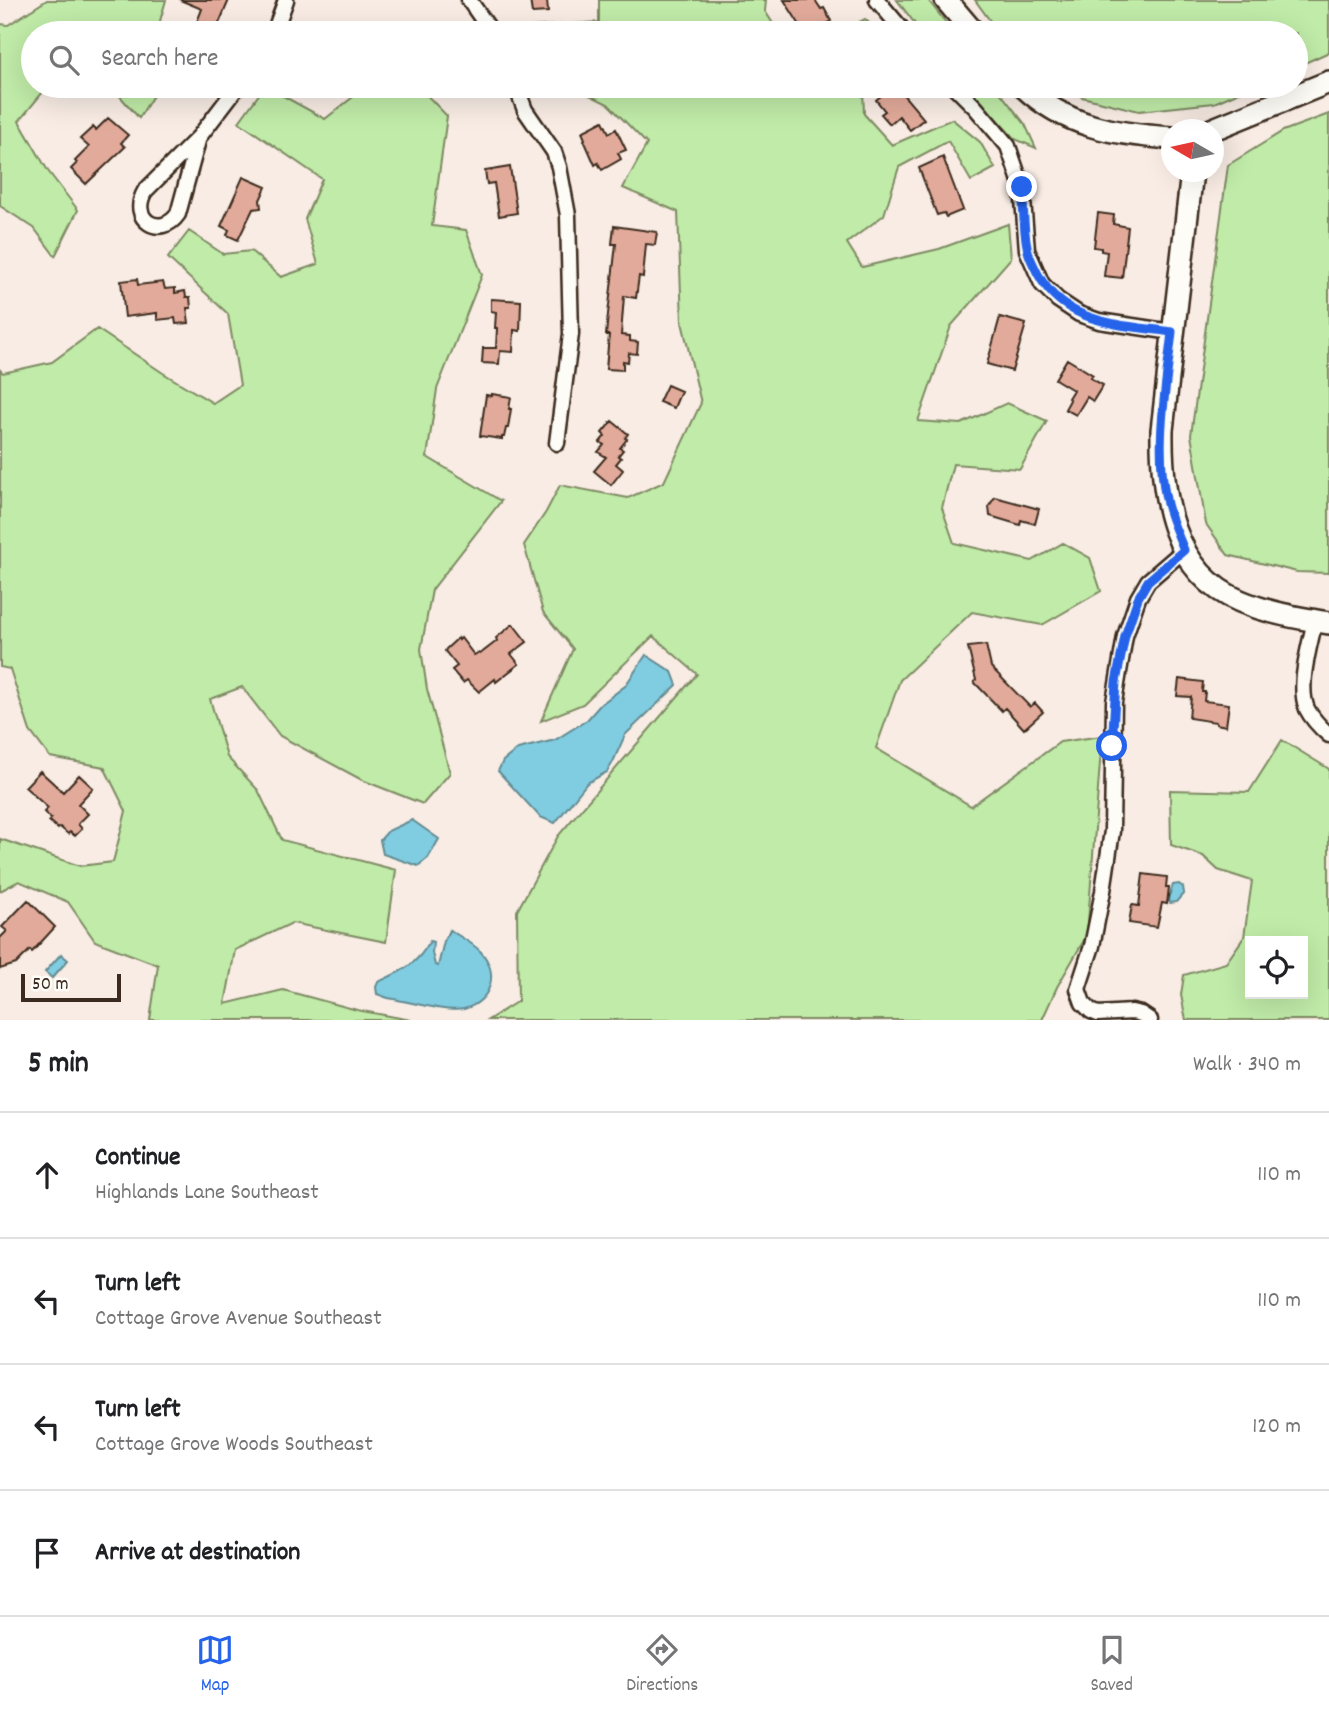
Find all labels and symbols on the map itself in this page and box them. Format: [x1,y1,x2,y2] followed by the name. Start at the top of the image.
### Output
[1161,119,1224,182] north arrow
[1006,171,1037,202] route end
[1096,730,1127,761] route start
[21,971,121,1003] scale bar

